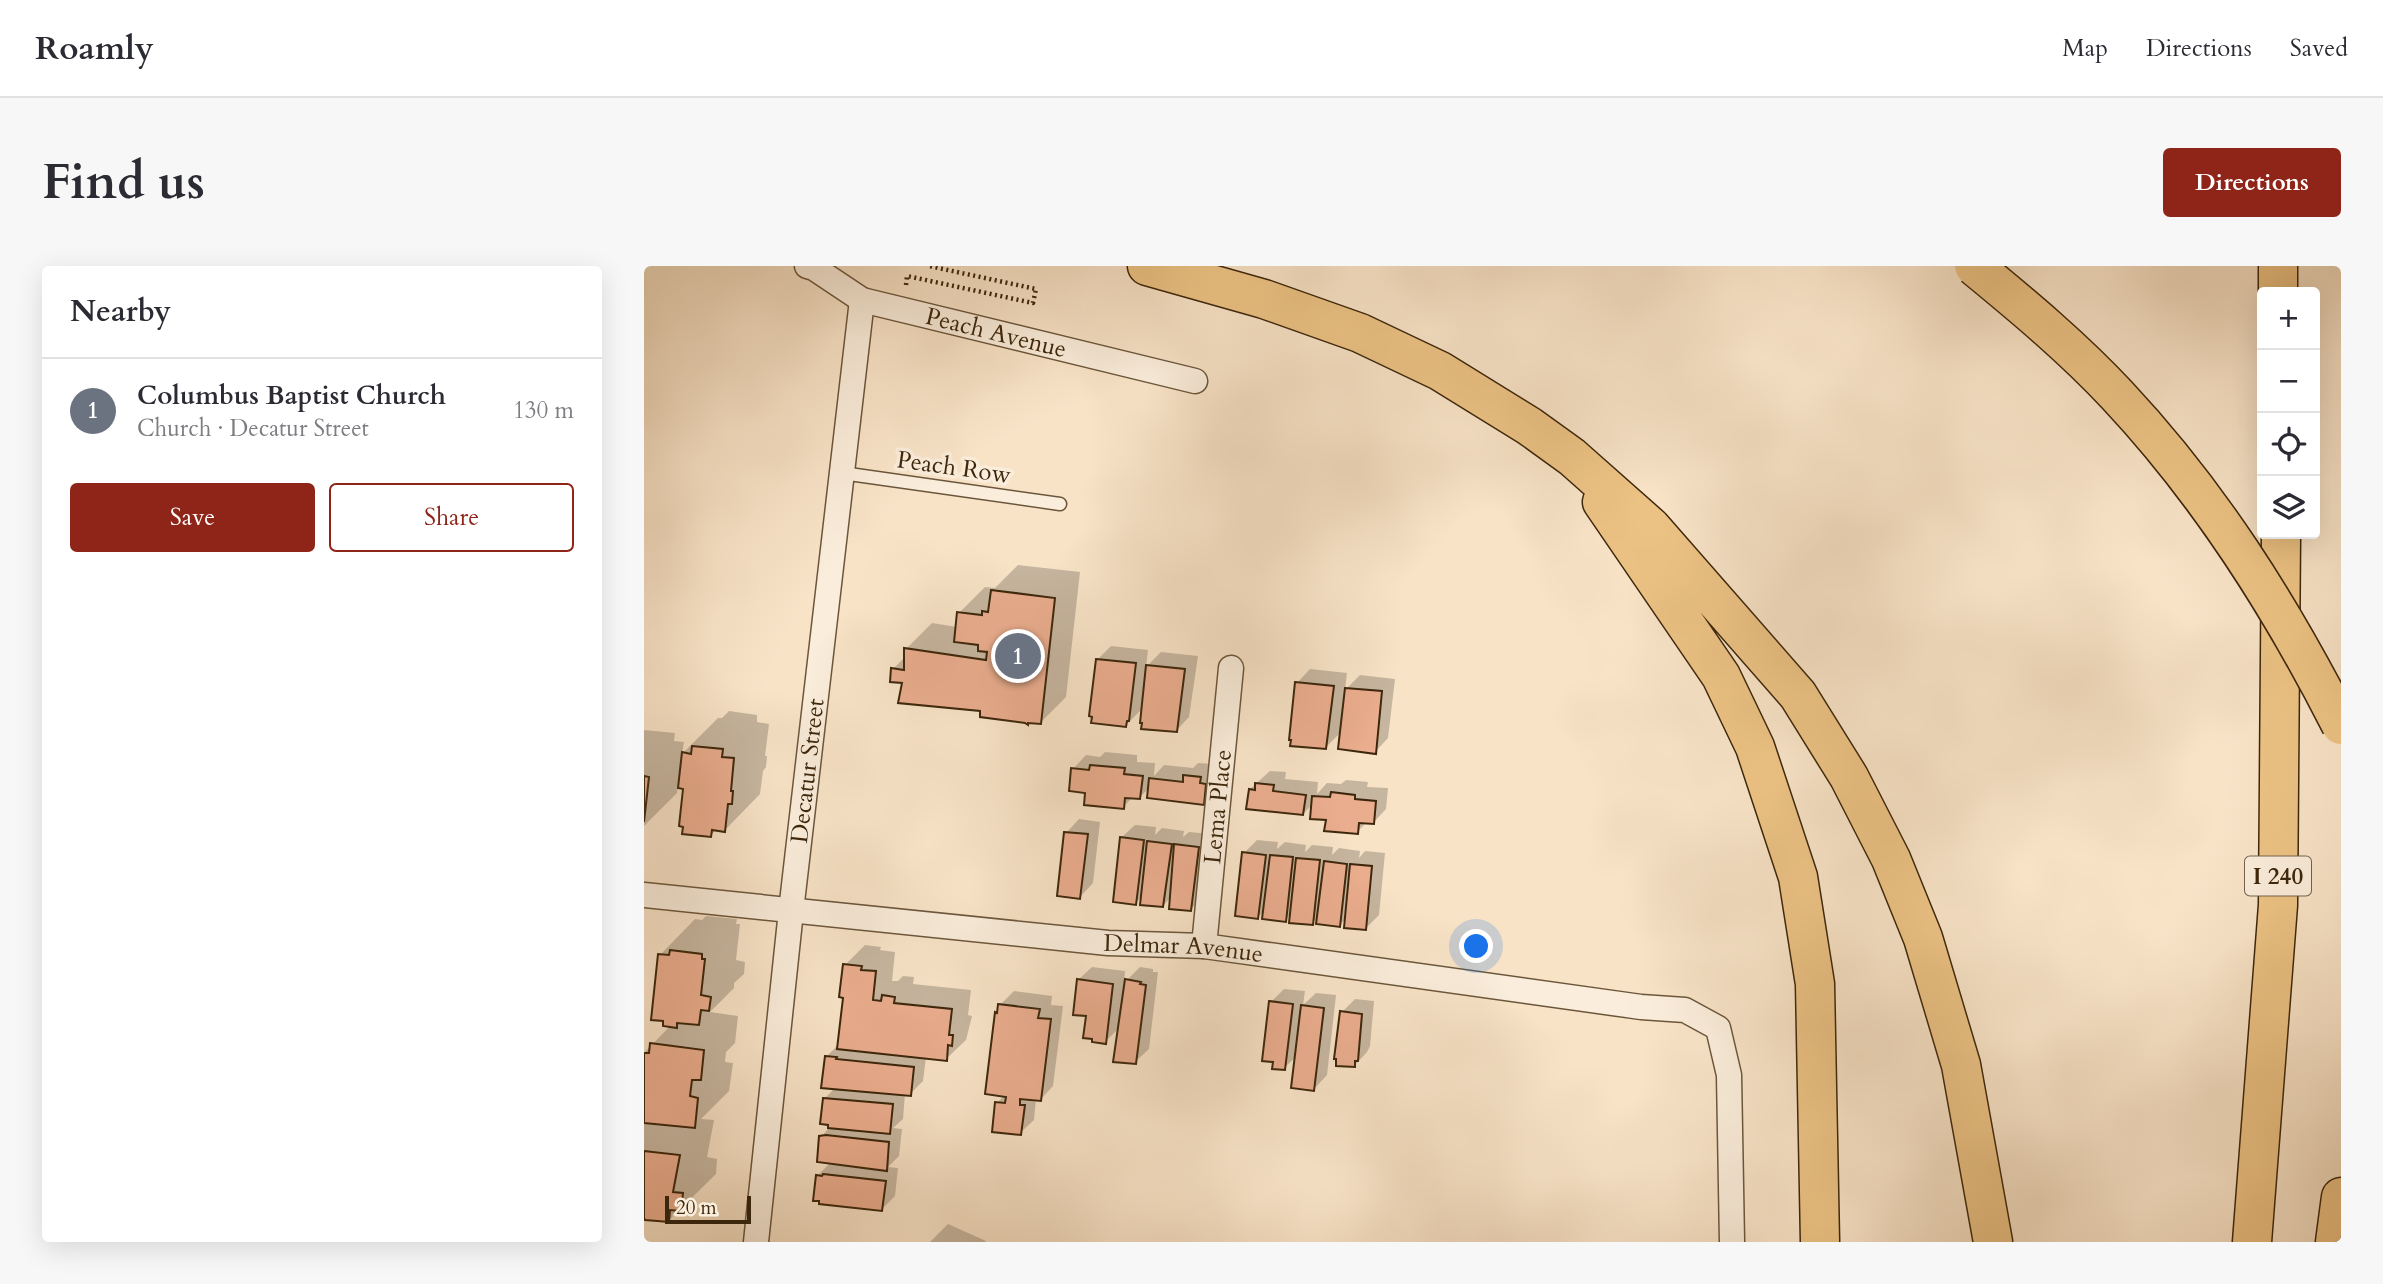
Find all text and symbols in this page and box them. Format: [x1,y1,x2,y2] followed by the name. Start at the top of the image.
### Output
[35,26,154,71] text: Roamly
[2062,32,2108,65] text: Map
[2146,32,2252,65] text: Directions
[2290,32,2348,65] text: Saved
[2163,148,2341,217] button: Directions
[42,149,205,216] text: Find us
[2257,287,2320,539] map controls
[2257,287,2320,350] button: +
[70,291,171,332] text: Nearby
[922,300,1070,366] street label: Peach Avenue
[2257,350,2320,413] button: −
[137,378,446,413] text: Columbus Baptist Church
[87,395,99,426] text: 1
[513,395,574,426] text: 130 m
[137,413,369,444] text: Church · Decatur Street
[2257,413,2320,476] button: locate
[895,443,1013,492] street label: Peach Row
[2257,476,2320,539] button: layers
[70,483,315,552] button: Save
[329,483,574,552] button: Share
[995,630,1041,682] pin: 1
[783,696,833,845] street label: Decatur Street
[1196,748,1240,866] street label: Lema Place
[2245,856,2311,896] road number: I 240
[1103,927,1265,971] street label: Delmar Avenue
[1459,929,1493,963] your location
[665,1193,751,1225] scale bar
[676,1195,717,1221] text: 20 m

